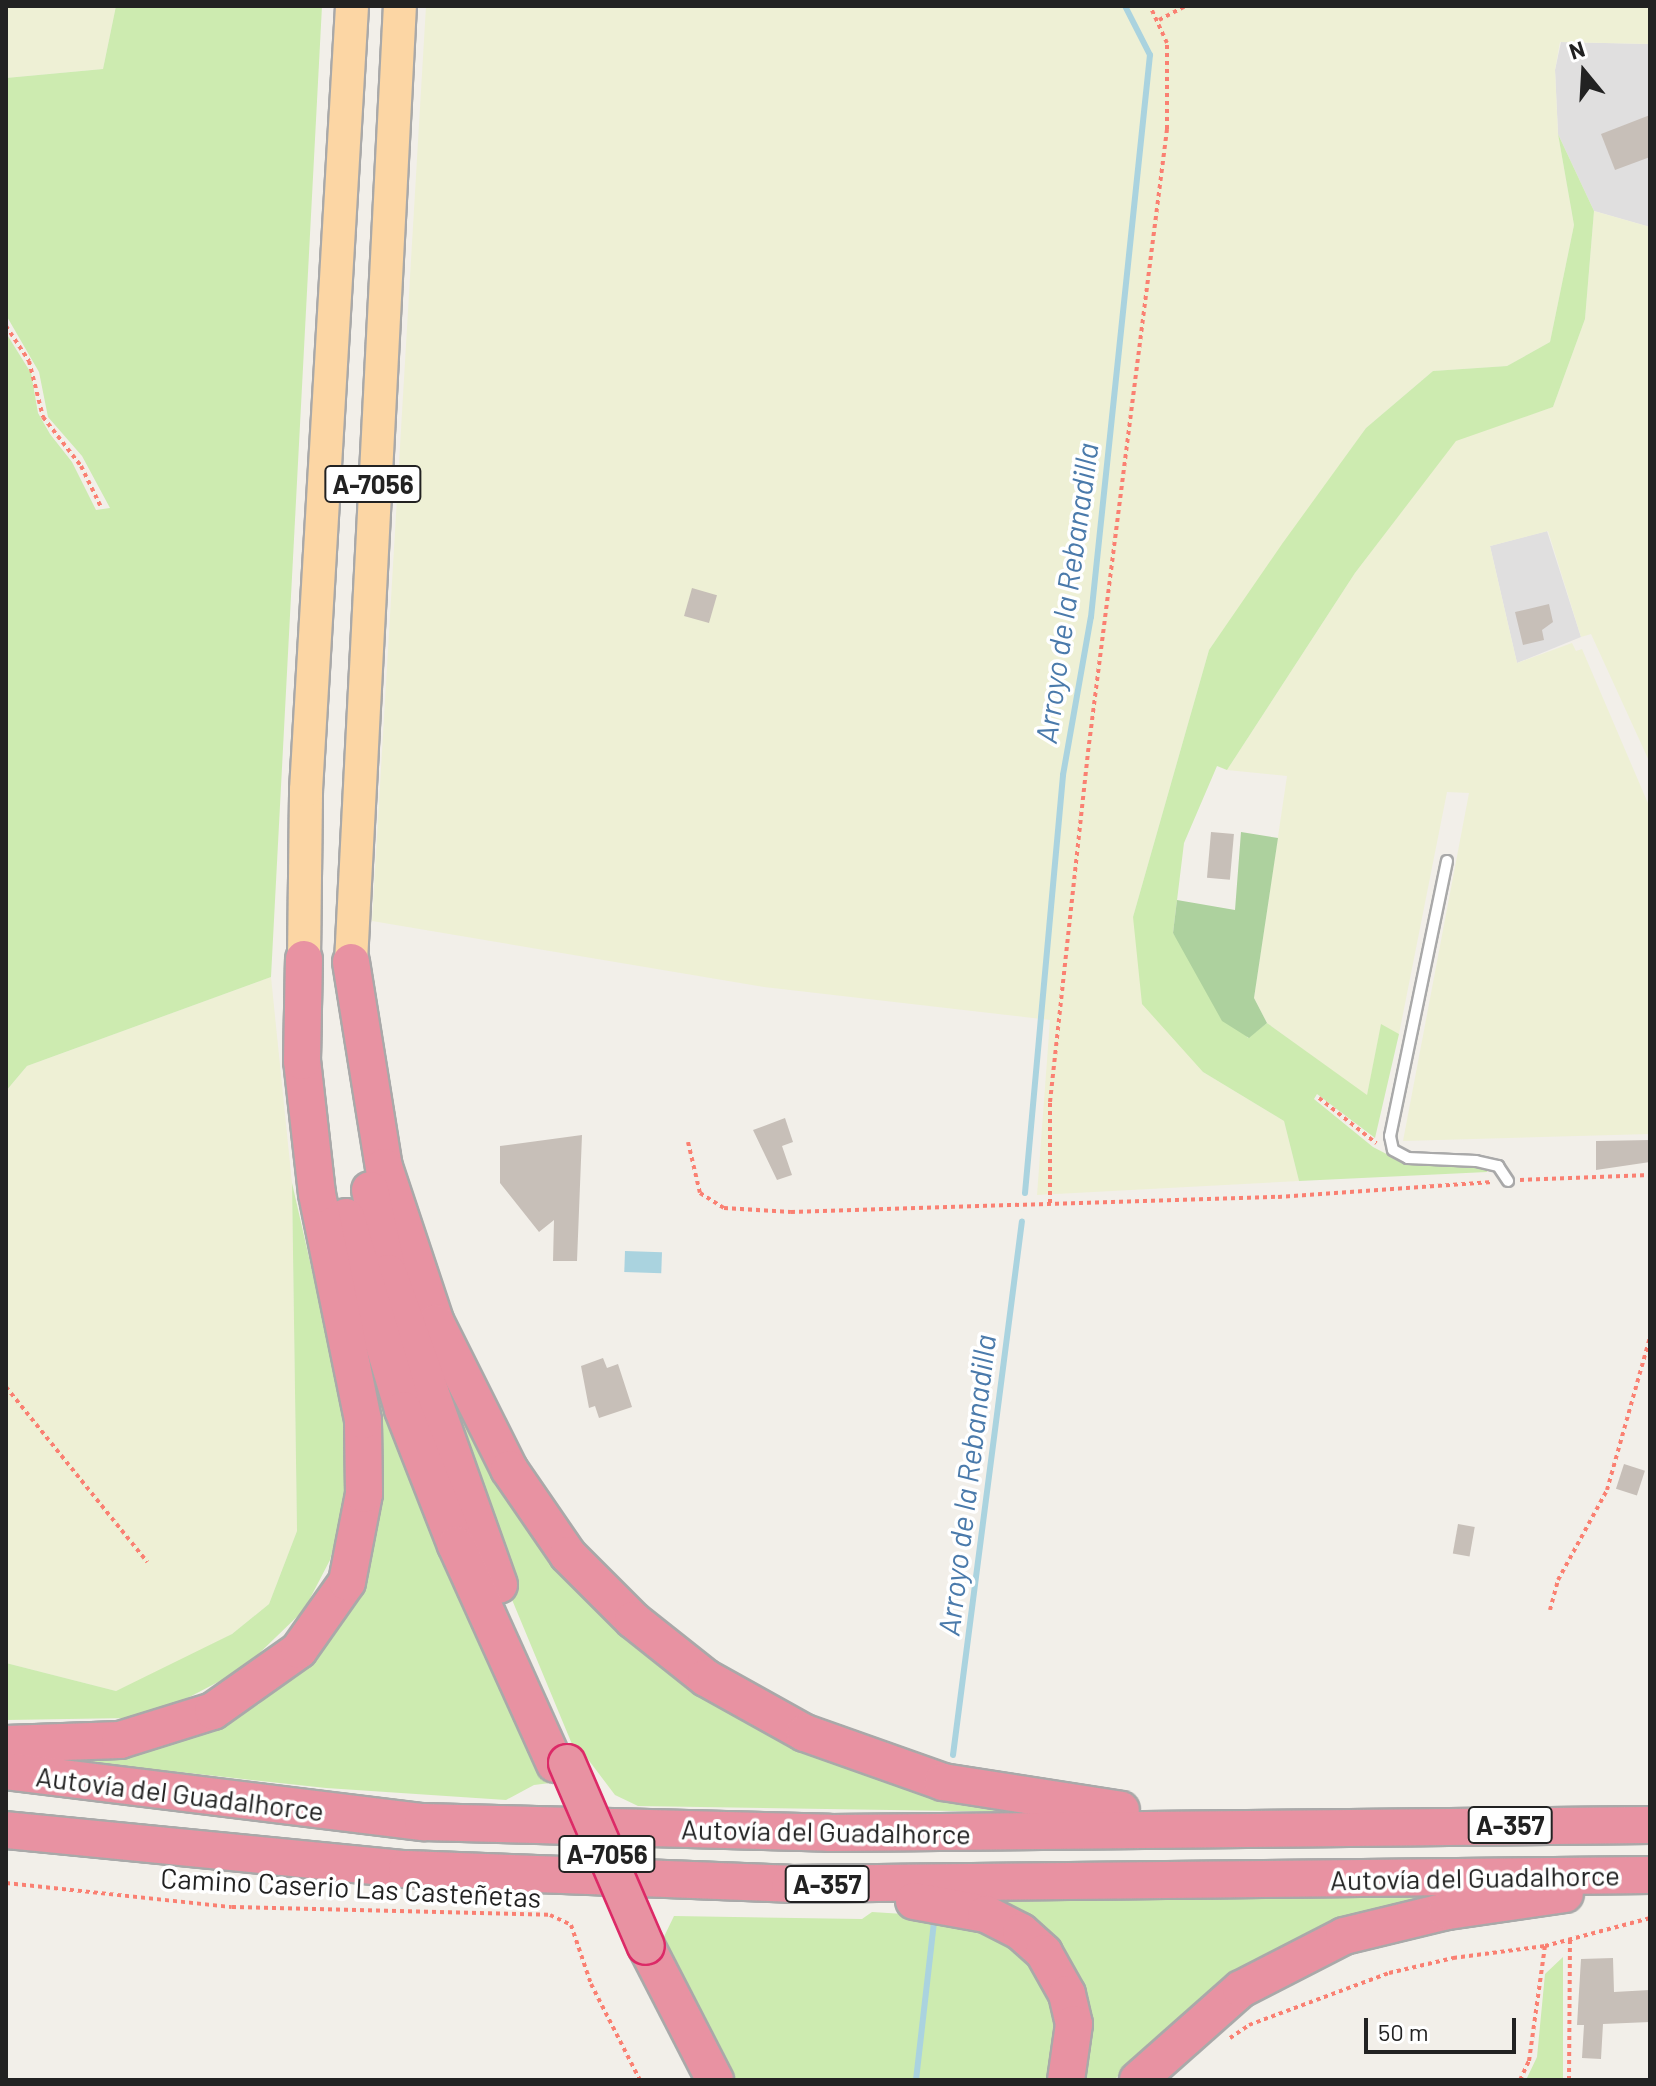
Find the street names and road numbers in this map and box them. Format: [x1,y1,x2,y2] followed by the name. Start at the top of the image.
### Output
[323,462,423,506] road number: A-7056
[34,1759,326,1827] street label: Autovía del Guadalhorce
[1466,1803,1554,1847] road number: A-357
[681,1812,971,1850] street label: Autovía del Guadalhorce
[557,1832,657,1876] road number: A-7056
[1330,1858,1620,1896] street label: Autovía del Guadalhorce
[160,1860,542,1914] street label: Camino Caserio Las Casteñetas
[783,1862,871,1906] road number: A-357

